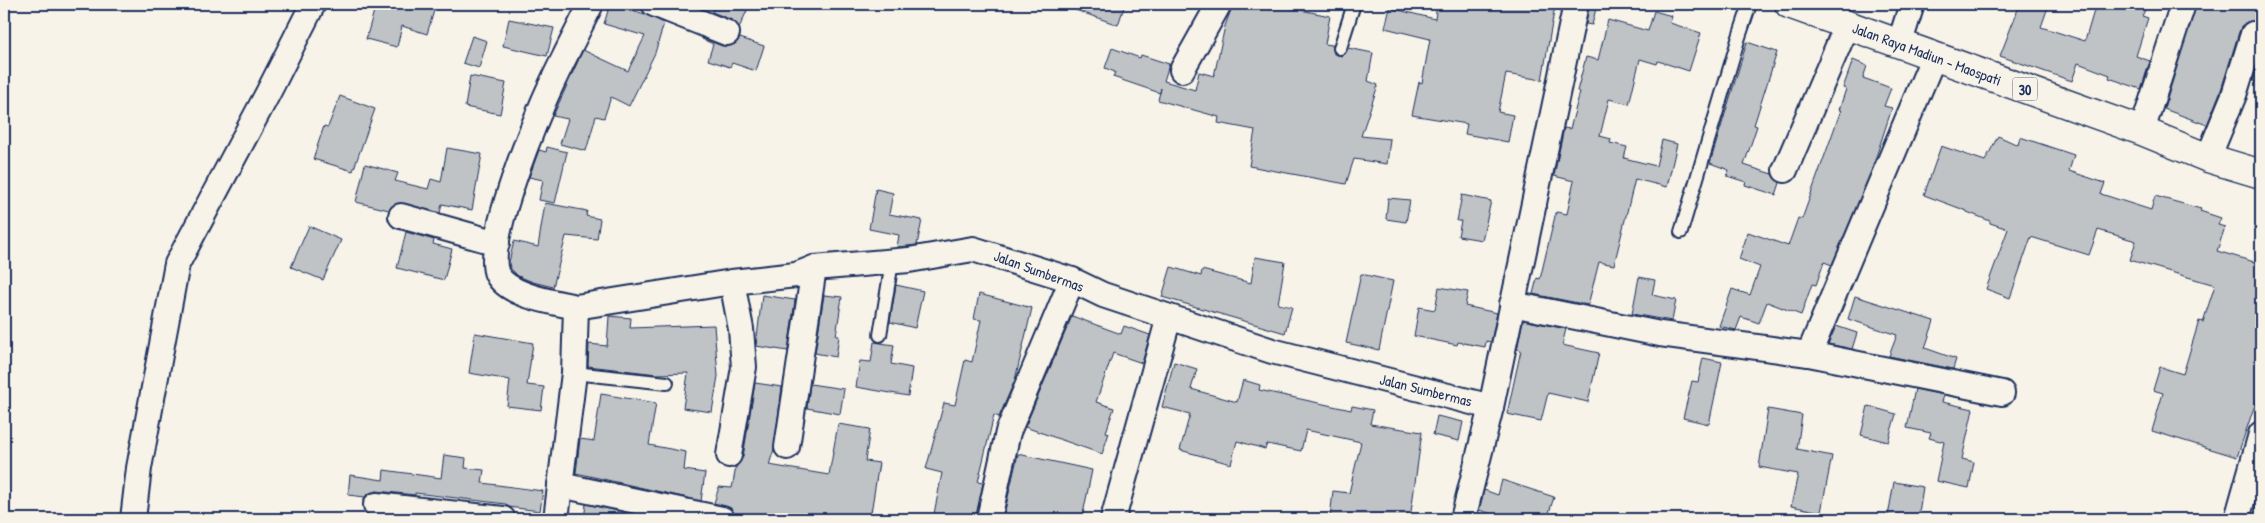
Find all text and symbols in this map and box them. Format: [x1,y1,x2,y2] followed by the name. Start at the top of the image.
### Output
[1850,17,2004,91] street label: Jalan Raya Madiun - Maospati
[2012,78,2038,100] road number: 30
[991,245,1087,297] street label: Jalan Sumbermas
[1378,368,1475,412] street label: Jalan Sumbermas

